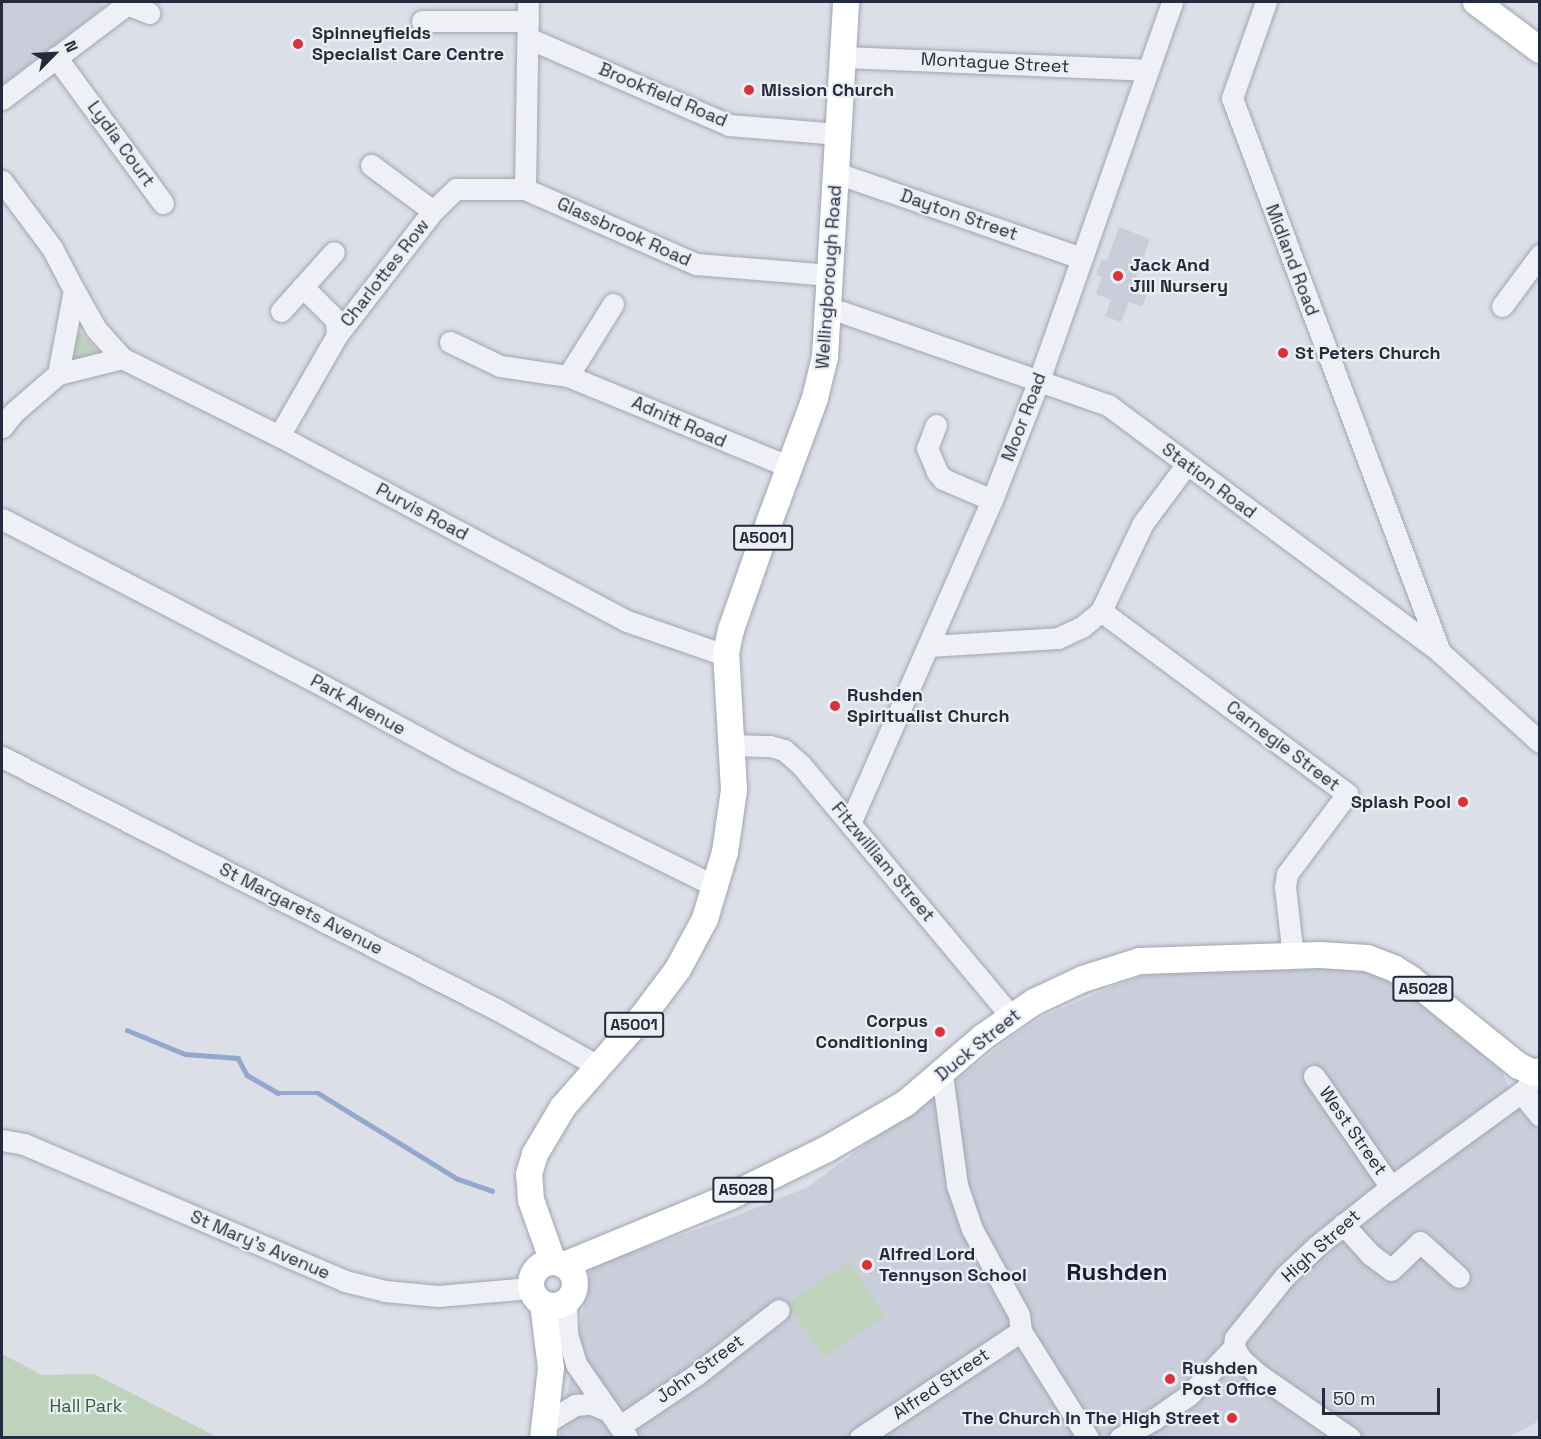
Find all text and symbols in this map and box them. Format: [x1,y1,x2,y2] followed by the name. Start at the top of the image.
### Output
[312,23,504,66] place label: Spinneyfields Specialist Care Centre
[24,24,84,84] north arrow
[289,35,307,53] marker: Spinneyfields Specialist Care Centre
[59,37,83,56] text: N
[920,48,1070,78] street label: Montague Street
[595,58,731,132] street label: Brookfield Road
[761,79,894,101] place label: Mission Church
[742,83,756,97] marker: Mission Church
[83,97,159,191] street label: Lydia Court
[812,184,846,370] street label: Wellingborough Road
[897,185,1021,245] street label: Dayton Street
[554,193,694,271] street label: Glassbrook Road
[1261,201,1323,319] street label: Midland Road
[336,215,434,331] street label: Charlottes Row
[1130,255,1228,298] place label: Jack And Jill Nursery
[1111,269,1125,283] marker: Jack And Jill Nursery
[1295,342,1441,364] place label: St Peters Church
[1276,346,1290,360] marker: St Peters Church
[997,370,1051,464] street label: Moor Road
[628,392,730,452] street label: Adnitt Road
[1157,438,1261,524] street label: Station Road
[372,479,472,545] street label: Purvis Road
[733,525,793,551] road number: A5001
[307,670,409,740] street label: Park Avenue
[847,685,1009,728] place label: Rushden Spiritualist Church
[1222,696,1344,796] street label: Carnegie Street
[828,699,842,713] marker: Rushden Spiritualist Church
[1351,791,1451,813] place label: Splash Pool
[1456,795,1470,809] marker: Splash Pool
[827,798,939,926] street label: Fitzwilliam Street
[215,858,387,960] street label: St Margarets Avenue
[1392,976,1454,1002] road number: A5028
[931,1004,1025,1086] street label: Duck Street
[816,1011,928,1054] place label: Corpus Conditioning
[604,1012,664,1038] road number: A5001
[933,1025,947,1039] marker: Corpus Conditioning
[1315,1082,1391,1180] street label: West Street
[712,1177,774,1203] road number: A5028
[1277,1205,1365,1287] street label: High Street
[187,1206,333,1284] street label: St Mary's Avenue
[879,1244,1027,1286] place label: Alfred Lord Tennyson School
[860,1258,874,1272] marker: Alfred Lord Tennyson School
[1066,1258,1168,1286] district label: Rushden
[652,1330,748,1408] street label: John Street
[889,1344,993,1424] street label: Alfred Street
[1182,1358,1277,1400] place label: Rushden Post Office
[1163,1372,1177,1386] marker: Rushden Post Office
[1325,1376,1444,1414] scale bar
[1333,1387,1375,1410] text: 50 m
[49,1395,123,1417] park label: Hall Park
[961,1407,1220,1429] place label: The Church In The High Street
[1225,1411,1239,1425] marker: The Church In The High Street

